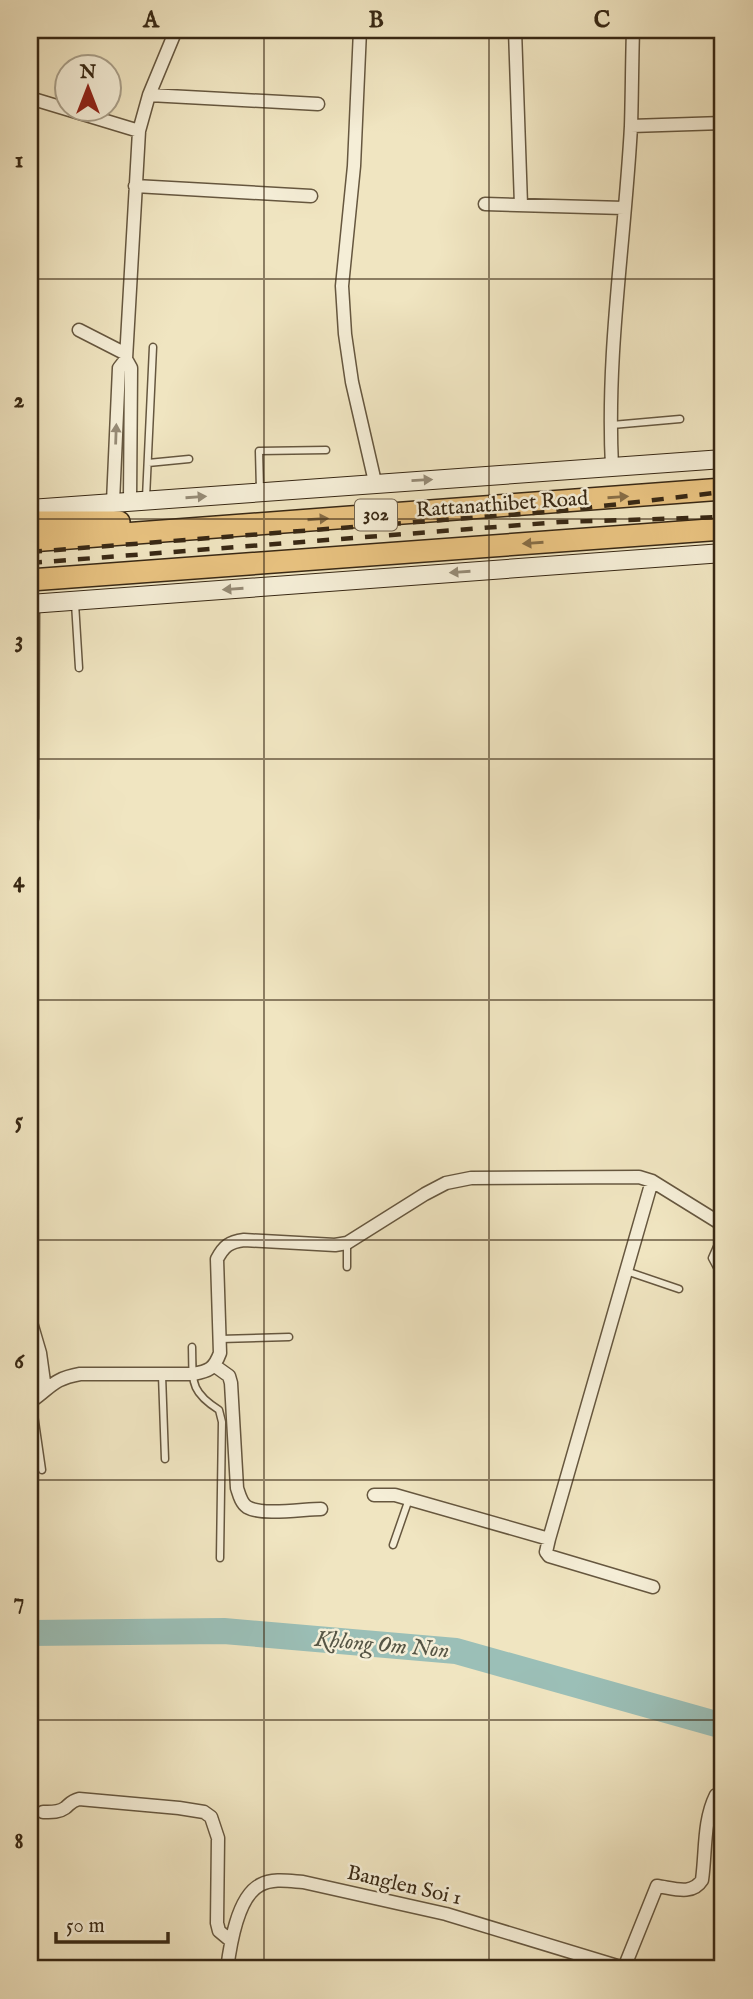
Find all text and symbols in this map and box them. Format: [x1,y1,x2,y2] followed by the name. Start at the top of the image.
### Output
[142,6,160,35] text: A
[368,6,384,35] text: B
[594,6,611,35] text: C
[52,52,122,122] north arrow
[79,61,97,85] text: N
[15,146,23,175] text: 1
[14,386,25,415] text: 2
[110,423,121,445] one-way arrow
[412,474,434,485] one-way arrow
[415,485,590,524] street label: Rattanathibet Road
[185,491,207,502] one-way arrow
[607,491,629,502] one-way arrow
[355,500,397,530] road number: 302
[307,513,329,524] one-way arrow
[522,537,544,548] one-way arrow
[448,567,470,578] one-way arrow
[222,584,244,595] one-way arrow
[15,626,23,655] text: 3
[13,866,25,895] text: 4
[15,1107,24,1136] text: 5
[14,1347,25,1376] text: 6
[14,1587,24,1616] text: 7
[312,1625,451,1666] water label: Khlong Om Non
[14,1827,24,1856] text: 8
[344,1860,464,1912] street label: Banglen Soi 1
[56,1901,168,1945] scale bar
[66,1913,105,1940] text: 50 m

